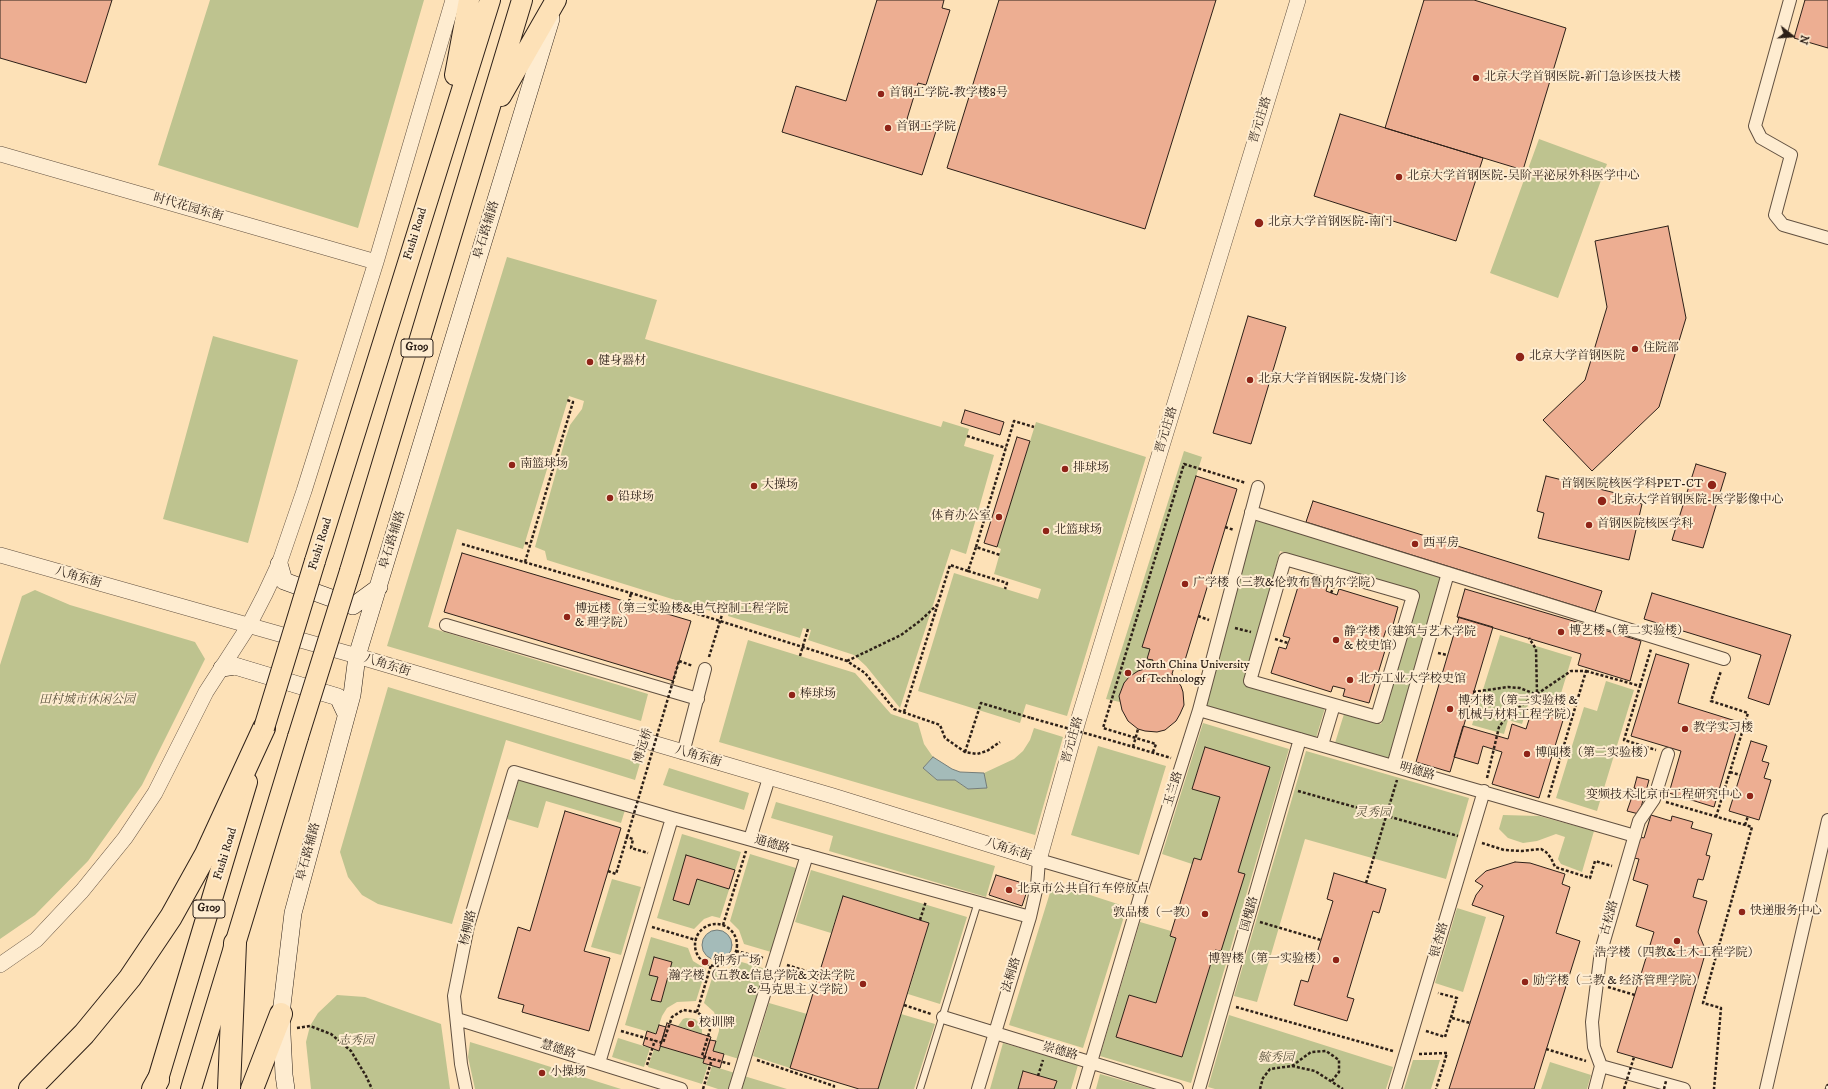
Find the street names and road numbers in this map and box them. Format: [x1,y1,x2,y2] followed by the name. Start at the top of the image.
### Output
[1247,95,1275,145] street label: 晋元庄路
[151,191,225,225] street label: 时代花园东街
[471,199,503,261] street label: 阜石路辅路
[401,206,431,262] street label: Fushi Road
[401,339,433,357] road number: G109
[1153,405,1181,455] street label: 晋元庄路
[377,509,409,571] street label: 阜石路辅路
[306,516,336,572] street label: Fushi Road
[53,564,103,592] street label: 八角东街
[362,652,412,680] street label: 八角东街
[1059,715,1087,765] street label: 晋元庄路
[632,727,656,765] street label: 博远桥
[673,743,723,771] street label: 八角东街
[1398,760,1436,784] street label: 明德路
[1162,770,1186,808] street label: 玉兰路
[294,821,324,883] street label: 阜石路辅路
[211,826,241,882] street label: Fushi Road
[753,833,791,857] street label: 通德路
[983,836,1033,864] street label: 八角东街
[1238,895,1262,933] street label: 国槐路
[1598,899,1622,937] street label: 古松路
[193,900,225,918] road number: G109
[458,909,480,947] street label: 杨柳路
[1428,921,1452,959] street label: 银杏路
[1000,956,1024,994] street label: 法桐路
[539,1038,577,1062] street label: 慧德路
[1041,1040,1079,1064] street label: 崇德路

